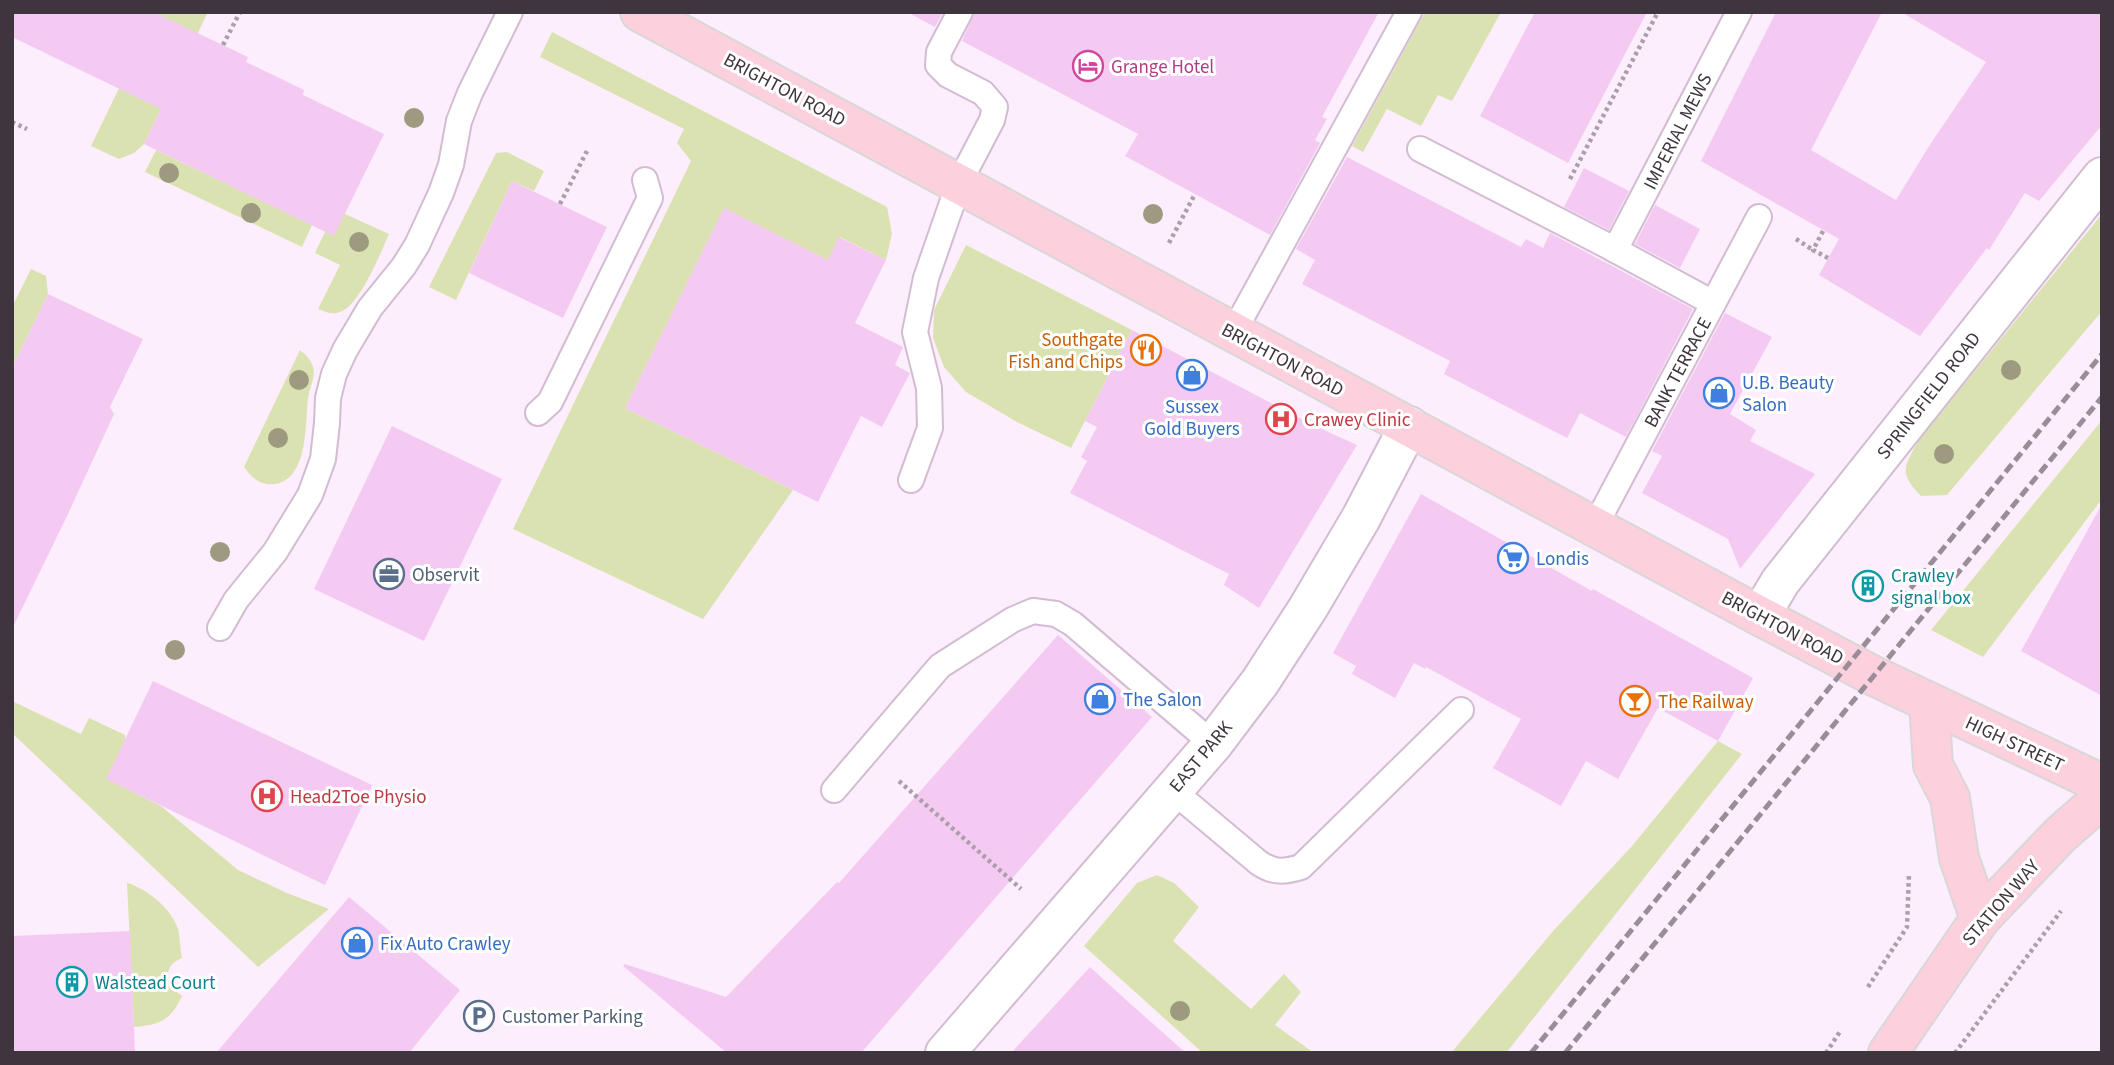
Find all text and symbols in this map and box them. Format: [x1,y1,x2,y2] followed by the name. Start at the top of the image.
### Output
[718,47,850,134] street label: BRIGHTON ROAD
[1071,49,1105,83] hotel icon: Grange Hotel
[1111,54,1214,81] place label: Grange Hotel
[1637,69,1719,195] street label: IMPERIAL MEWS
[1638,313,1719,433] street label: BANK TERRACE
[1216,317,1348,404] street label: BRIGHTON ROAD
[1008,327,1123,376] place label: Southgate Fish and Chips
[1871,327,1988,465] street label: SPRINGFIELD ROAD
[1129,333,1163,367] restaurant icon: Southgate Fish and Chips
[1175,358,1209,392] shop icon: Sussex Gold Buyers
[1742,370,1834,419] place label: U.B. Beauty Salon
[1702,376,1736,410] shop icon: U.B. Beauty Salon
[1144,394,1240,443] place label: Sussex Gold Buyers
[1264,402,1298,436] hospital icon: Crawey Clinic
[1304,407,1411,434] place label: Crawey Clinic
[1496,541,1530,575] supermarket icon: Londis
[1536,546,1589,573] place label: Londis
[372,557,406,591] office icon: Observit
[412,562,480,589] place label: Observit
[1891,563,1971,612] place label: Crawley signal box
[1851,569,1885,603] building icon: Crawley signal box
[1716,585,1848,672] street label: BRIGHTON ROAD
[1083,682,1117,716] shop icon: The Salon
[1618,684,1652,718] bar icon: The Railway
[1123,687,1202,714] place label: The Salon
[1658,689,1754,716] place label: The Railway
[1960,710,2068,779] street label: HIGH STREET
[1163,715,1239,799] street label: EAST PARK
[250,779,284,813] hospital icon: Head2Toe Physio
[290,784,426,811] place label: Head2Toe Physio
[1956,853,2047,952] street label: STATION WAY
[340,926,374,960] shop icon: Fix Auto Crawley
[380,931,511,958] place label: Fix Auto Crawley
[55,965,89,999] building icon: Walstead Court
[95,970,216,997] place label: Walstead Court
[462,999,496,1033] parking icon: Customer Parking
[502,1004,643,1031] place label: Customer Parking

